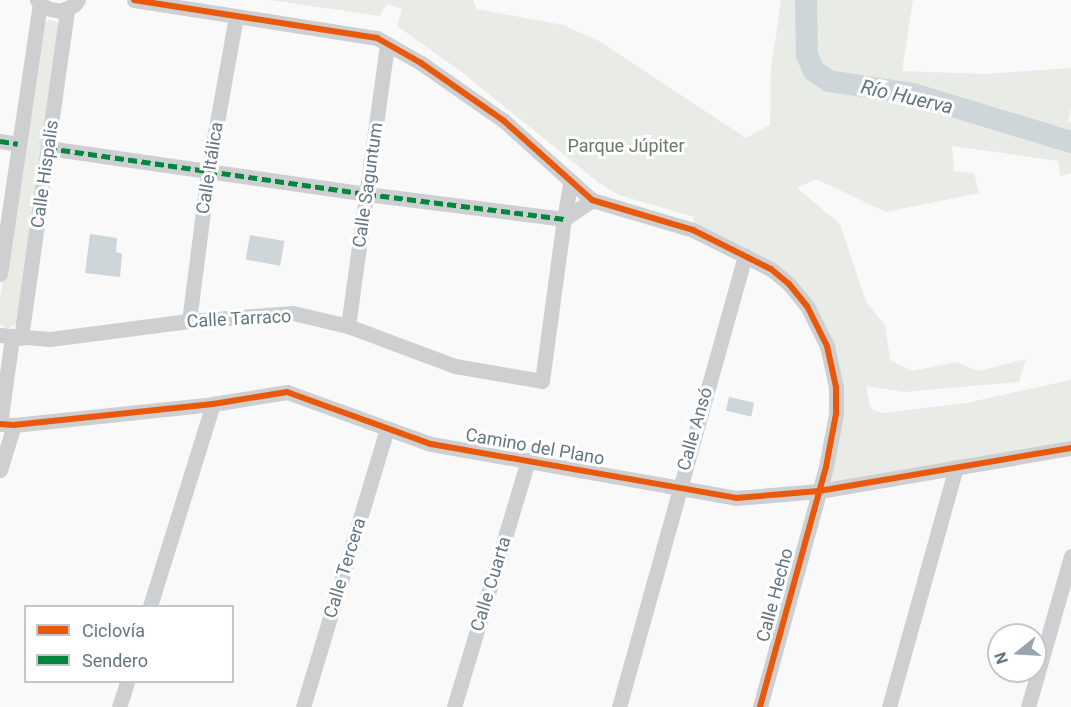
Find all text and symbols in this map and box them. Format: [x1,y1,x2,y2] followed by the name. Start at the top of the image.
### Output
[858,75,956,119] water label: Río Huerva
[27,119,63,229] street label: Calle Hispalis
[192,120,228,216] street label: Calle Itálica
[349,121,387,249] street label: Calle Saguntum
[567,135,685,157] park label: Parque Júpiter
[186,305,292,333] street label: Calle Tarraco
[673,385,717,473] street label: Calle Ansó
[464,424,606,470] street label: Camino del Plano
[319,515,371,621] street label: Calle Tercera
[466,534,516,634] street label: Calle Cuarta
[752,546,798,644] street label: Calle Hecho
[24,605,234,683] legend
[82,620,145,641] text: Ciclovía
[987,623,1047,683] north arrow
[82,650,148,671] text: Sendero
[991,650,1012,666] text: N

